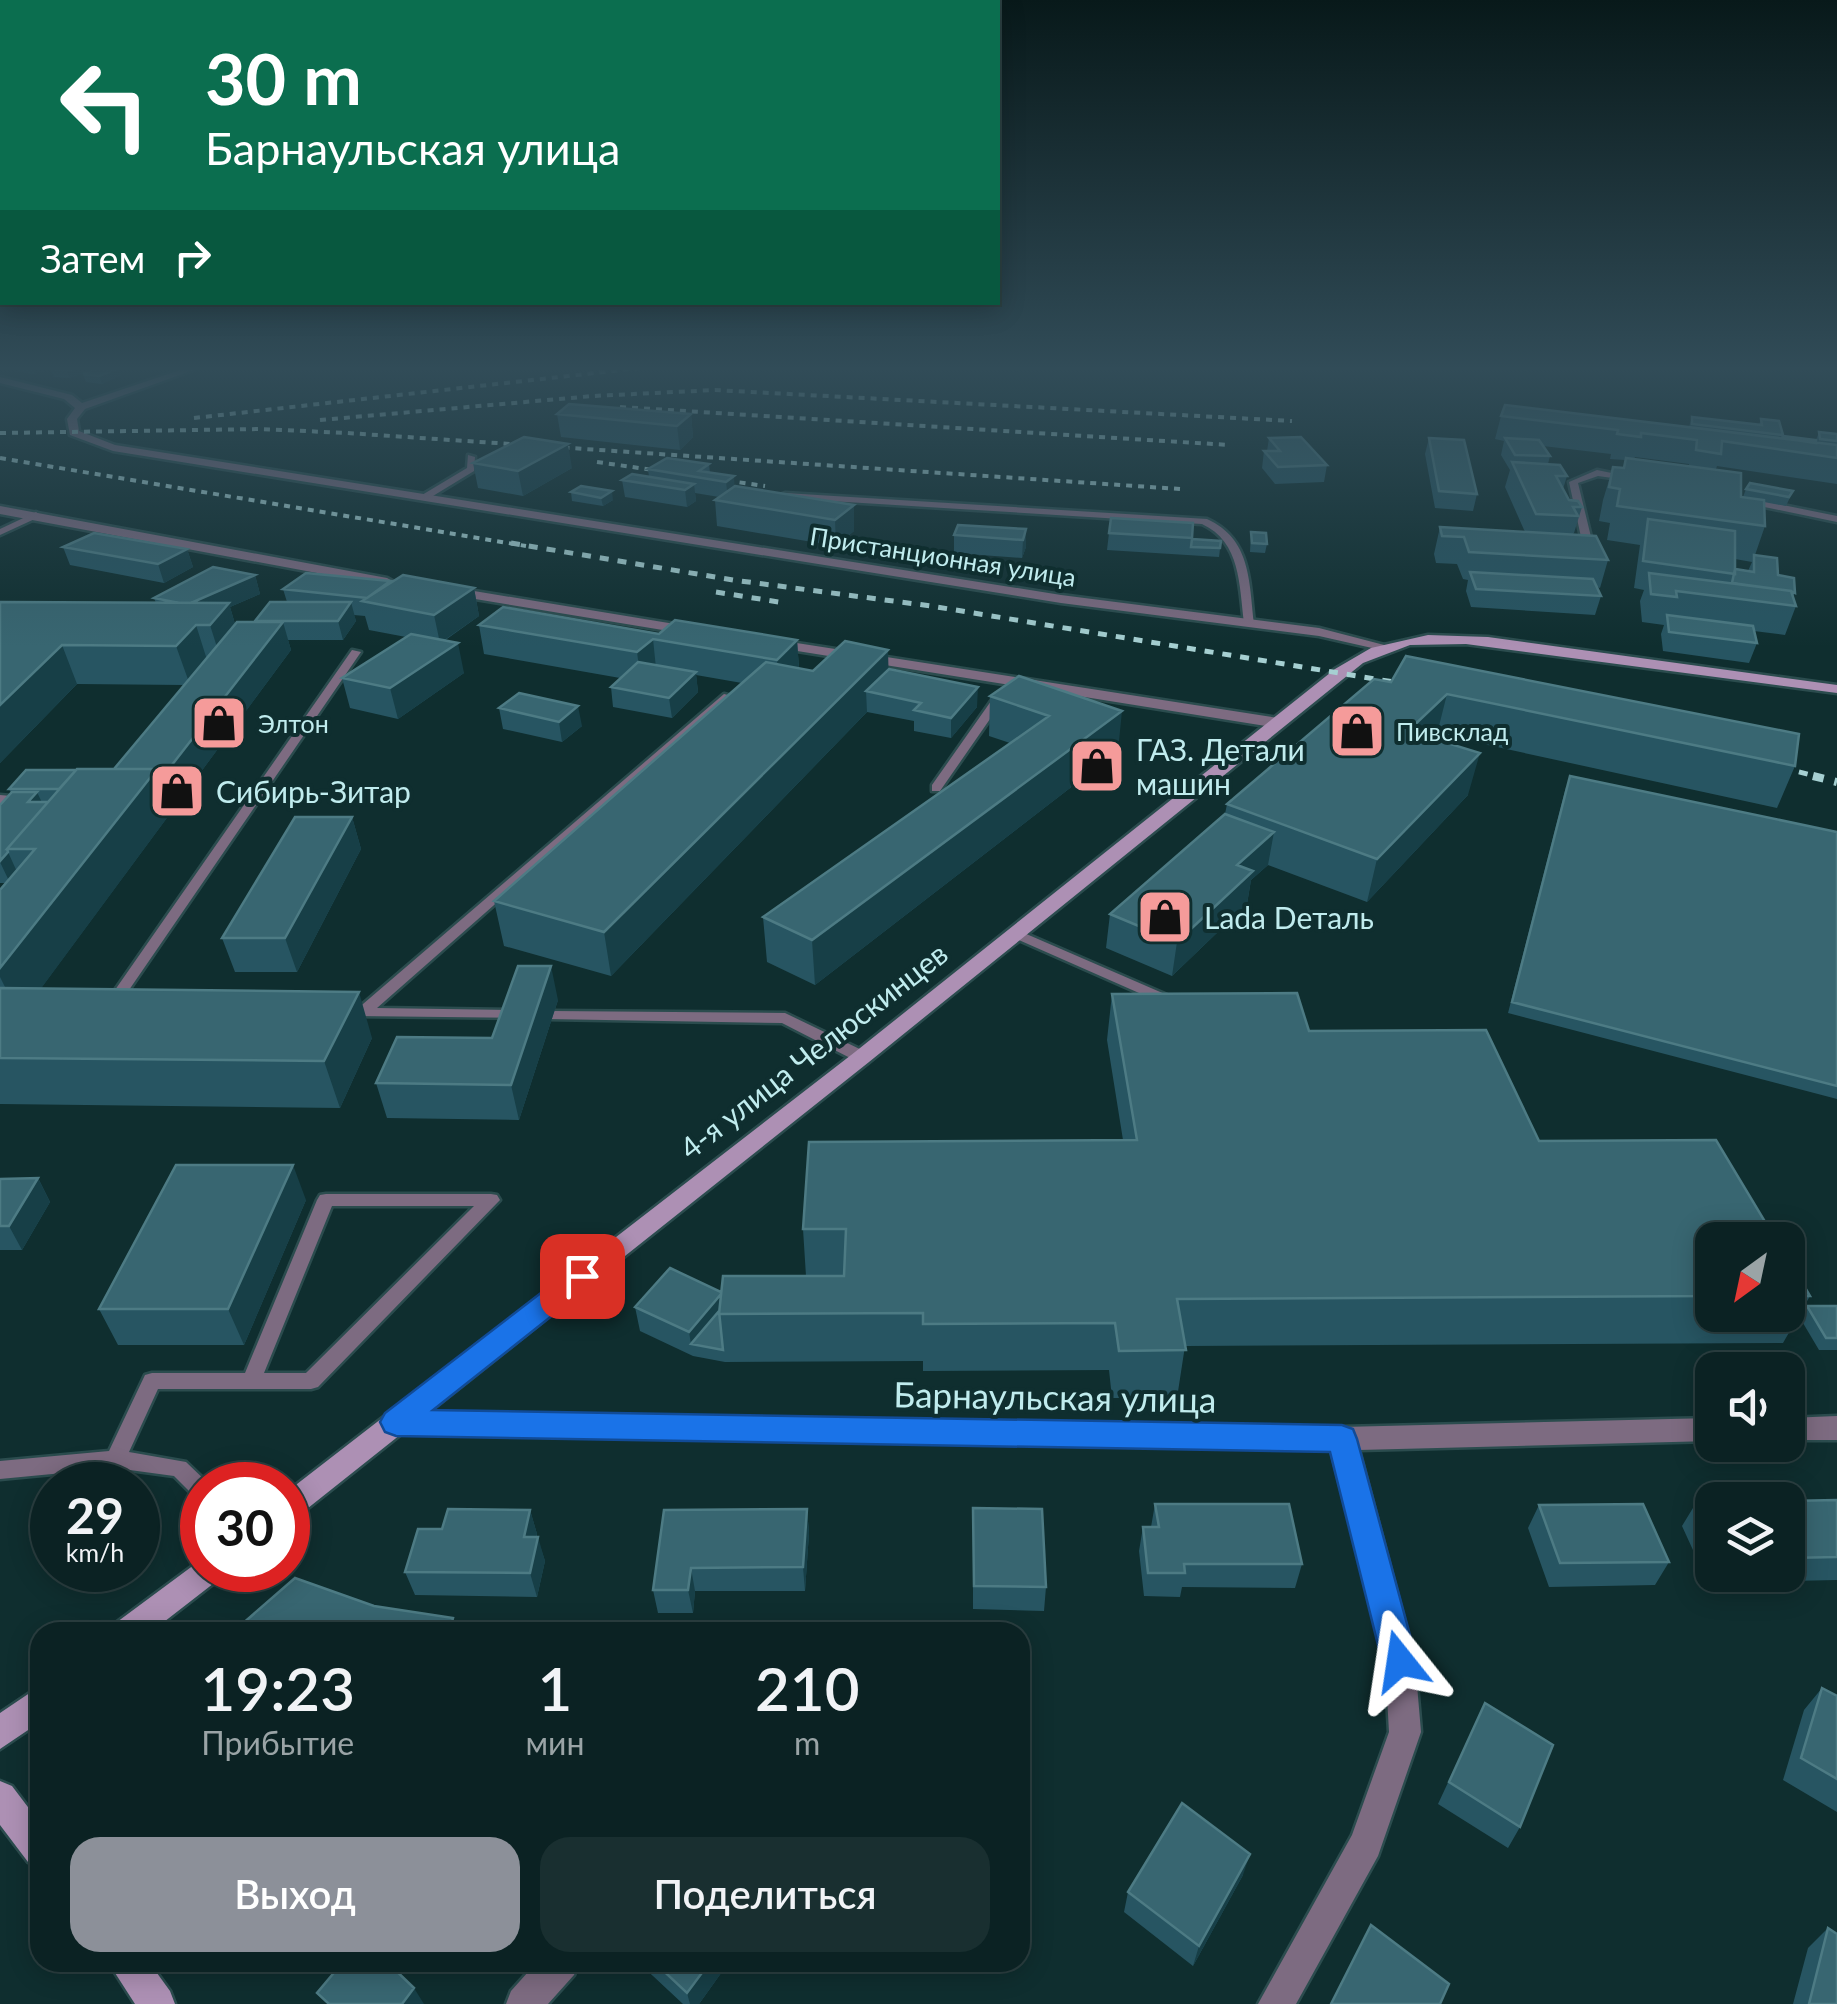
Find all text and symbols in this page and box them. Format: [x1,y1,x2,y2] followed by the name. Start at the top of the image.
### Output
[205,36,362,120] text: 30 m
[40,40,170,170] icon: left
[205,121,620,175] text: Барнаульская улица
[165,230,220,285] icon: right
[40,235,145,281] text: Затем
[808,520,1078,592] street label: Пристанционная улица
[189,693,249,753] shop icon: Элтон
[1327,701,1387,761] shop icon: Пивсклад
[258,708,329,738] place label: Элтон
[1396,716,1508,746] place label: Пивсклад
[1136,731,1305,801] place label: ГАЗ. Детали машин
[1067,736,1127,796] shop icon: ГАЗ. Детали машин
[147,761,207,821] shop icon: Сибирь-Зитар
[216,773,411,809] place label: Сибирь-Зитар
[1135,887,1195,947] shop icon: Lada Dеталь
[1204,899,1374,935] place label: Lada Dеталь
[672,934,954,1166] street label: 4-я улица Челюскинцев
[1695,1222,1805,1332] north arrow
[1695,1222,1805,1592] map controls
[540,1234,625,1319] pin
[555,1249,610,1304] icon: arrive
[1695,1352,1805,1462] button: sound
[893,1372,1217,1420] street label: Барнаульская улица
[180,1462,310,1592] speed limit sign: 30
[1695,1482,1805,1592] button: layers
[66,1485,124,1545] text: 29
[66,1537,124,1567] text: km/h
[1348,1609,1452,1713] position arrow
[201,1652,355,1724] text: 19:23
[538,1652,572,1724] text: 1
[755,1652,859,1724] text: 210
[201,1723,354,1762] text: Прибытие
[526,1723,585,1762] text: мин
[794,1723,820,1762] text: m
[70,1837,520,1952] button: Выход
[540,1837,990,1952] button: Поделиться

